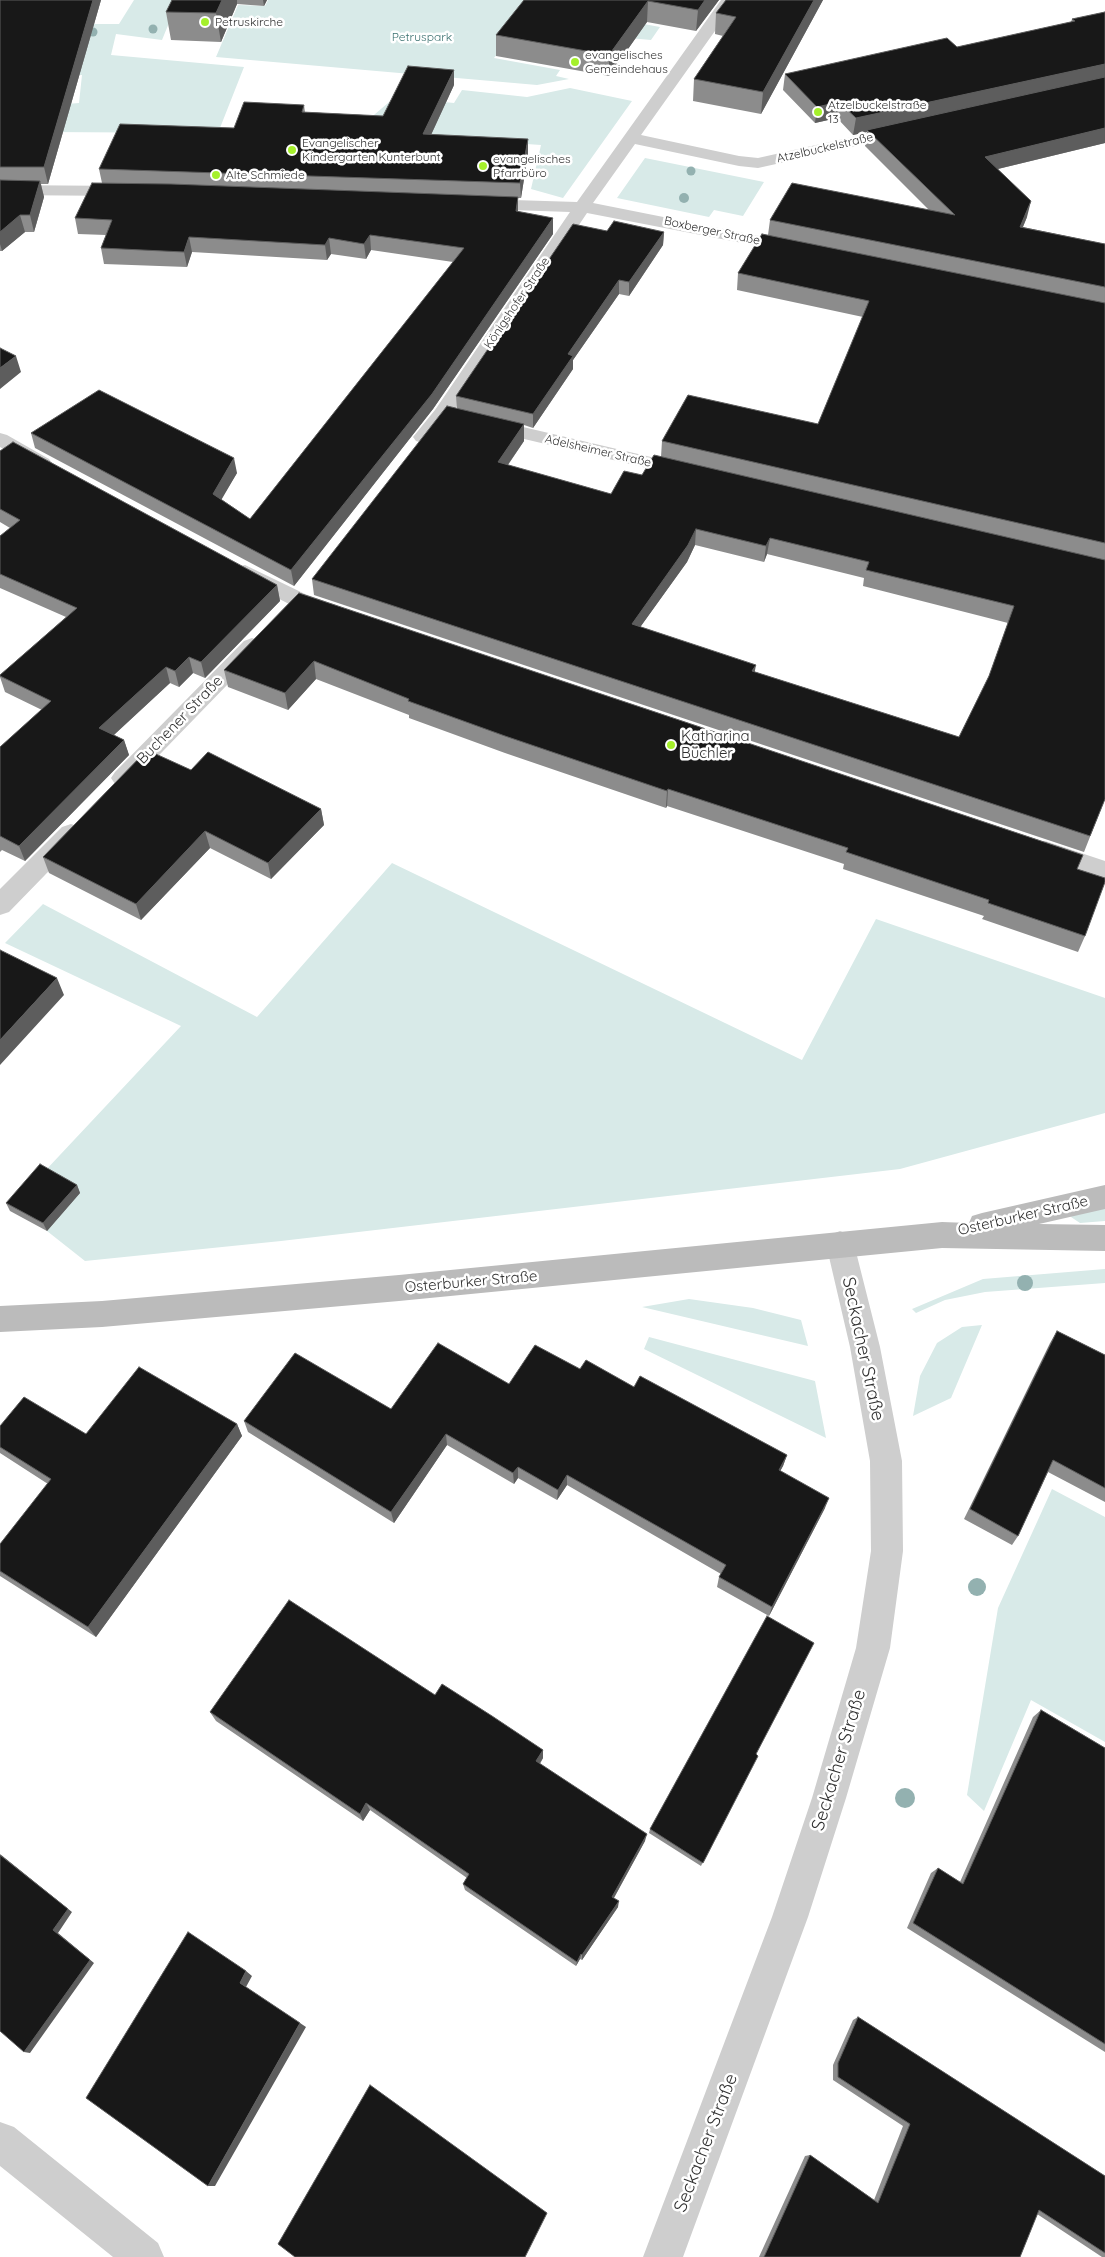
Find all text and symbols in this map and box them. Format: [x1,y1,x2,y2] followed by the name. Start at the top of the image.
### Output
[215,15,283,29] place label: Petruskirche
[199,16,211,28] marker: Petruskirche
[392,30,452,44] park label: Petruspark
[585,48,668,76] place label: evangelisches Gemeindehaus
[569,56,581,68] marker: evangelisches Gemeindehaus
[828,98,926,126] place label: Atzelbuckelstraße 13
[812,106,824,118] marker: Atzelbuckelstraße 13
[775,130,875,166] street label: Atzelbuckelstraße
[302,136,441,164] place label: Evangelischer Kindergarten Kunterbunt
[286,144,298,156] marker: Evangelischer Kindergarten Kunterbunt
[493,152,571,180] place label: evangelisches Pfarrbüro
[477,160,489,172] marker: evangelisches Pfarrbüro
[226,168,305,182] place label: Alte Schmiede
[210,169,222,181] marker: Alte Schmiede
[663,214,761,248] street label: Boxberger Straße
[481,255,553,351] street label: Königshofer Straße
[543,432,653,470] street label: Adelsheimer Straße
[133,672,227,768] street label: Buchener Straße
[681,727,750,762] place label: Katharina Büchler
[665,739,677,751] marker: Katharina Büchler
[956,1192,1090,1240] street label: Osterburker Straße
[404,1267,538,1297] street label: Osterburker Straße
[837,1275,889,1423] street label: Seckacher Straße
[807,1687,871,1833] street label: Seckacher Straße
[670,2071,742,2215] street label: Seckacher Straße

